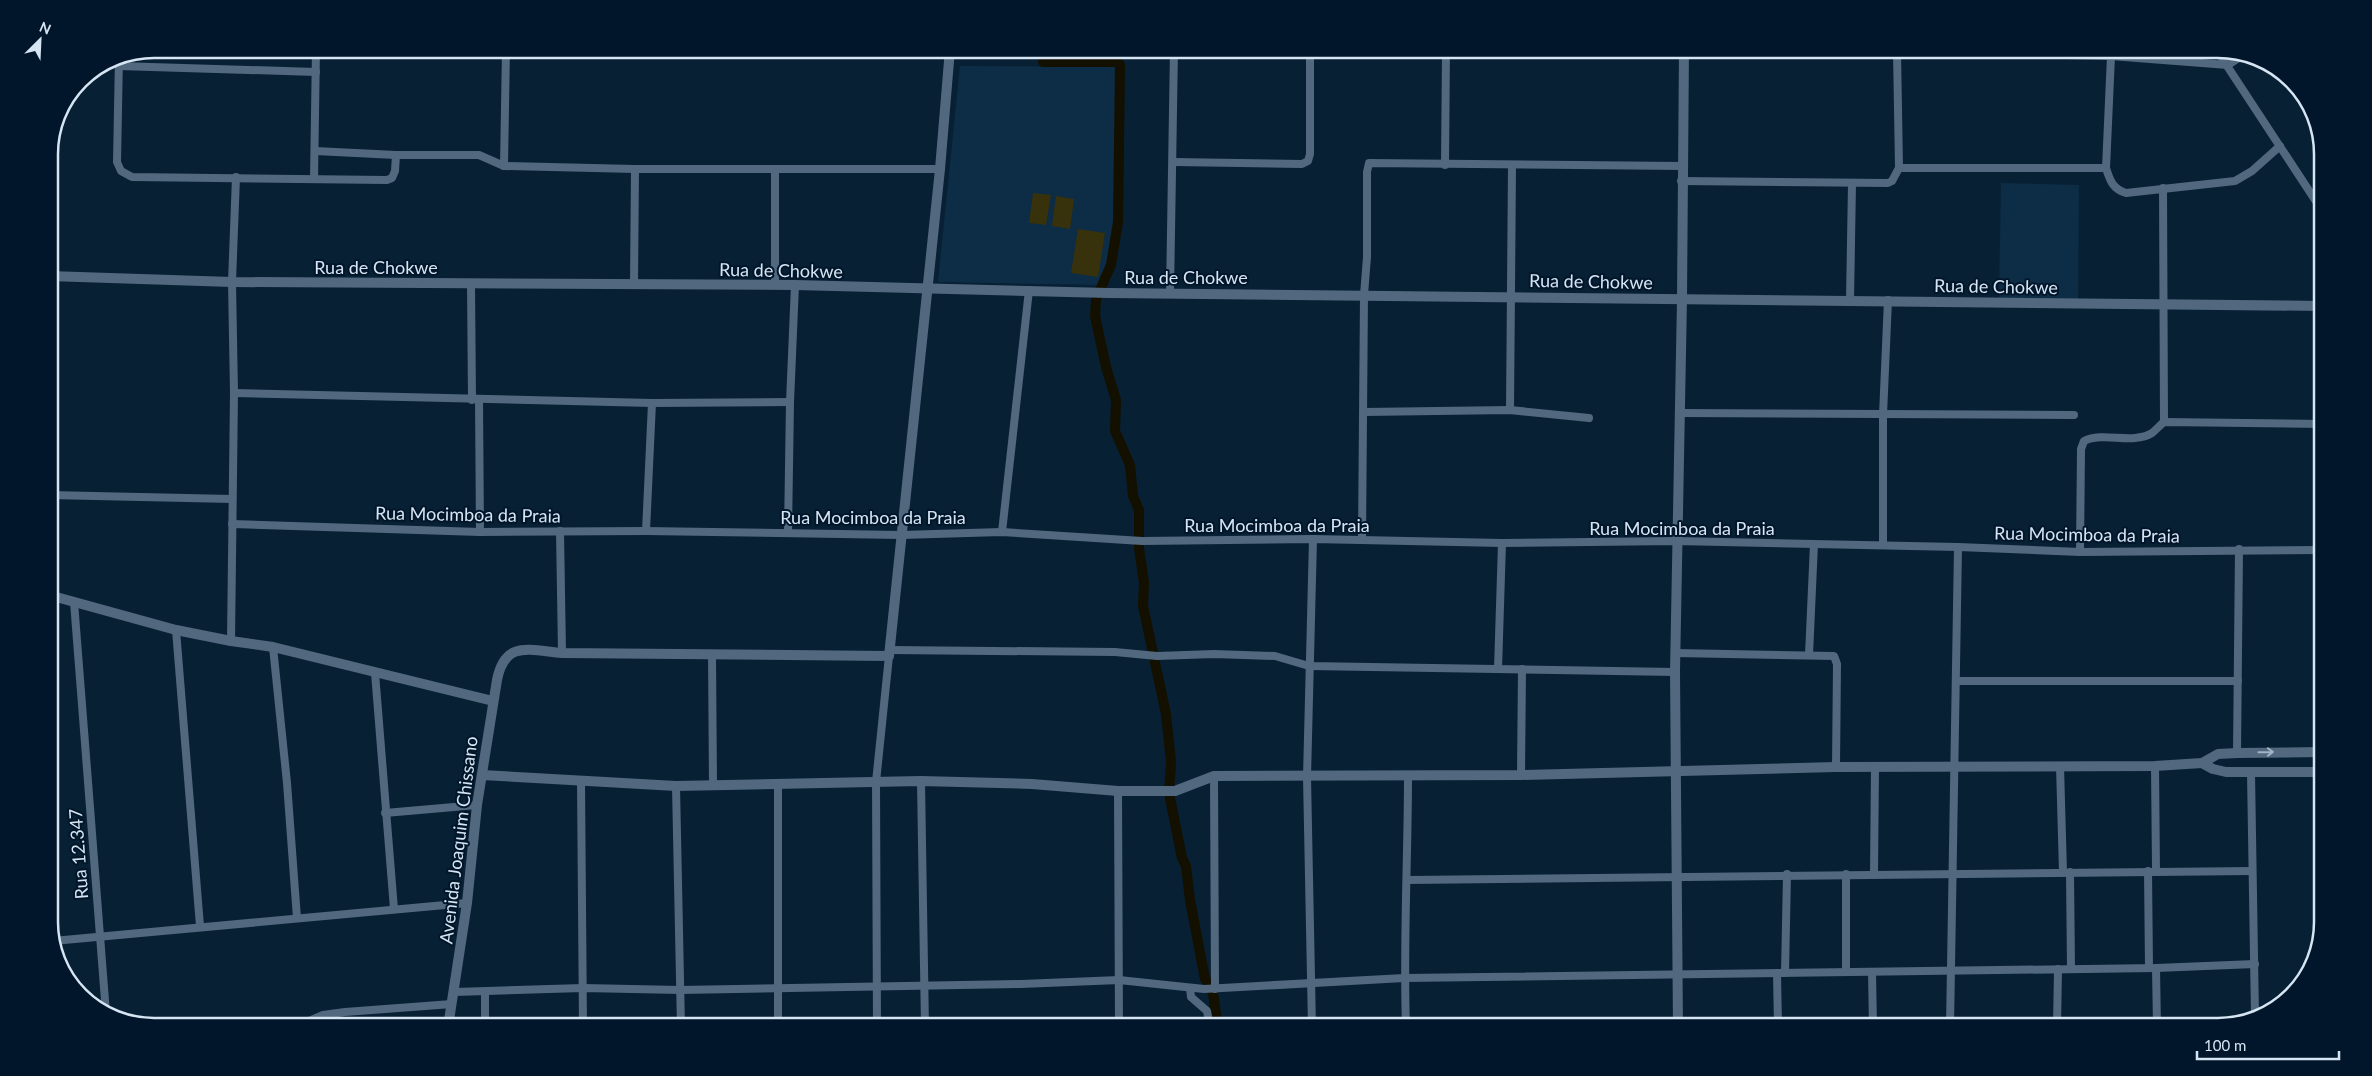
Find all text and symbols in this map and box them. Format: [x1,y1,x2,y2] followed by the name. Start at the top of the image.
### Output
[15,15,65,65] north arrow
[37,18,54,38] text: N
[314,256,438,278] street label: Rua de Chokwe
[719,258,843,282] street label: Rua de Chokwe
[1124,266,1248,288] street label: Rua de Chokwe
[1529,269,1653,293] street label: Rua de Chokwe
[1934,274,2058,298] street label: Rua de Chokwe
[375,501,561,527] street label: Rua Mocimboa da Praia
[780,506,966,528] street label: Rua Mocimboa da Praia
[1184,514,1370,536] street label: Rua Mocimboa da Praia
[1589,517,1775,539] street label: Rua Mocimboa da Praia
[1994,521,2180,547] street label: Rua Mocimboa da Praia
[434,735,482,945] street label: Avenida Joaquim Chissano
[2258,748,2274,757] one-way arrow
[64,808,92,900] street label: Rua 12.347
[2197,1028,2340,1060] scale bar
[2204,1036,2246,1054] text: 100 m

